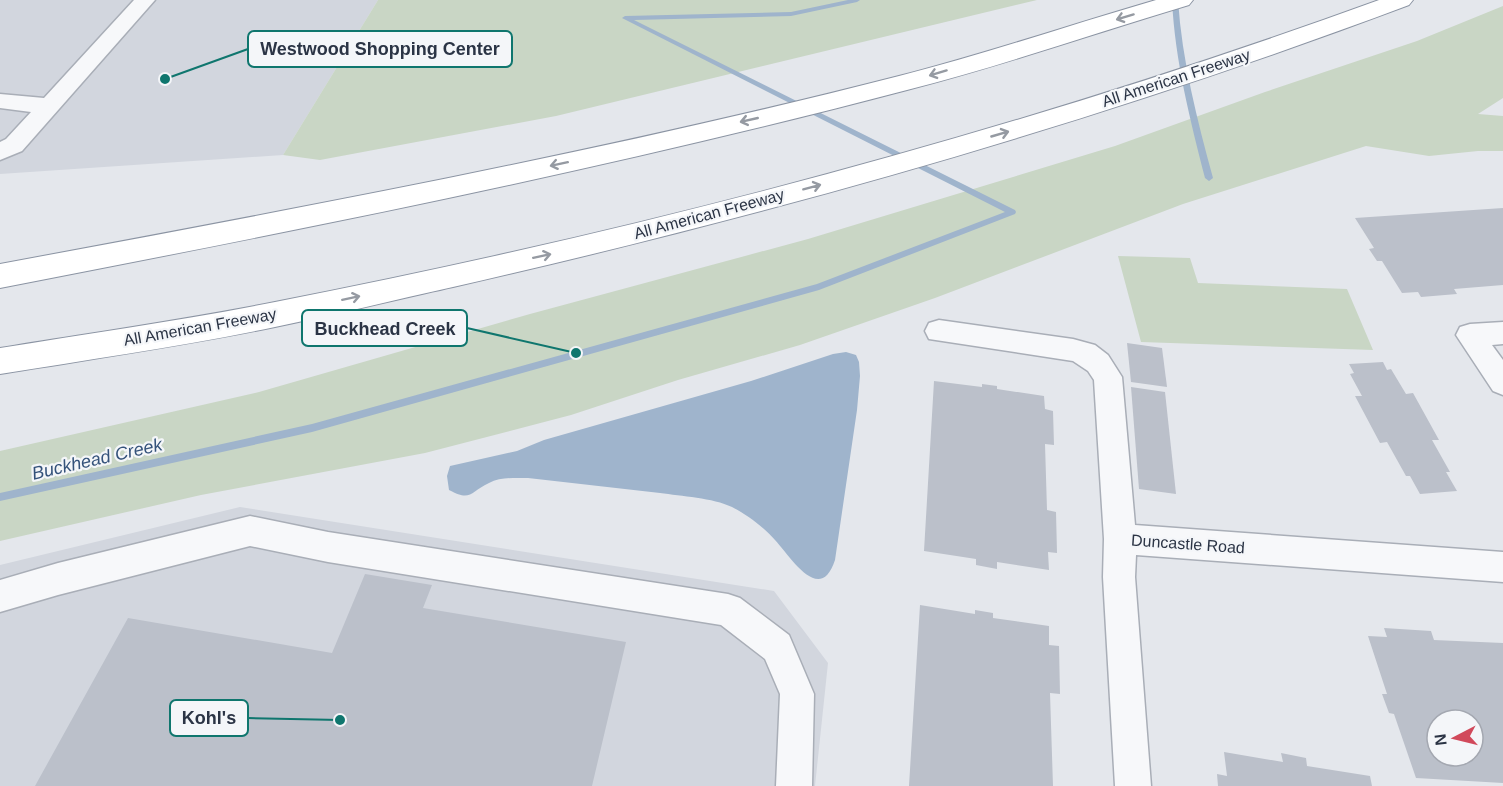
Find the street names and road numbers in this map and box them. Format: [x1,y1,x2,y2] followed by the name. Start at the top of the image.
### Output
[1100,46,1252,110] street label: All American Freeway
[632,186,786,242] street label: All American Freeway
[122,305,278,349] street label: All American Freeway
[1131,532,1245,556] street label: Duncastle Road

